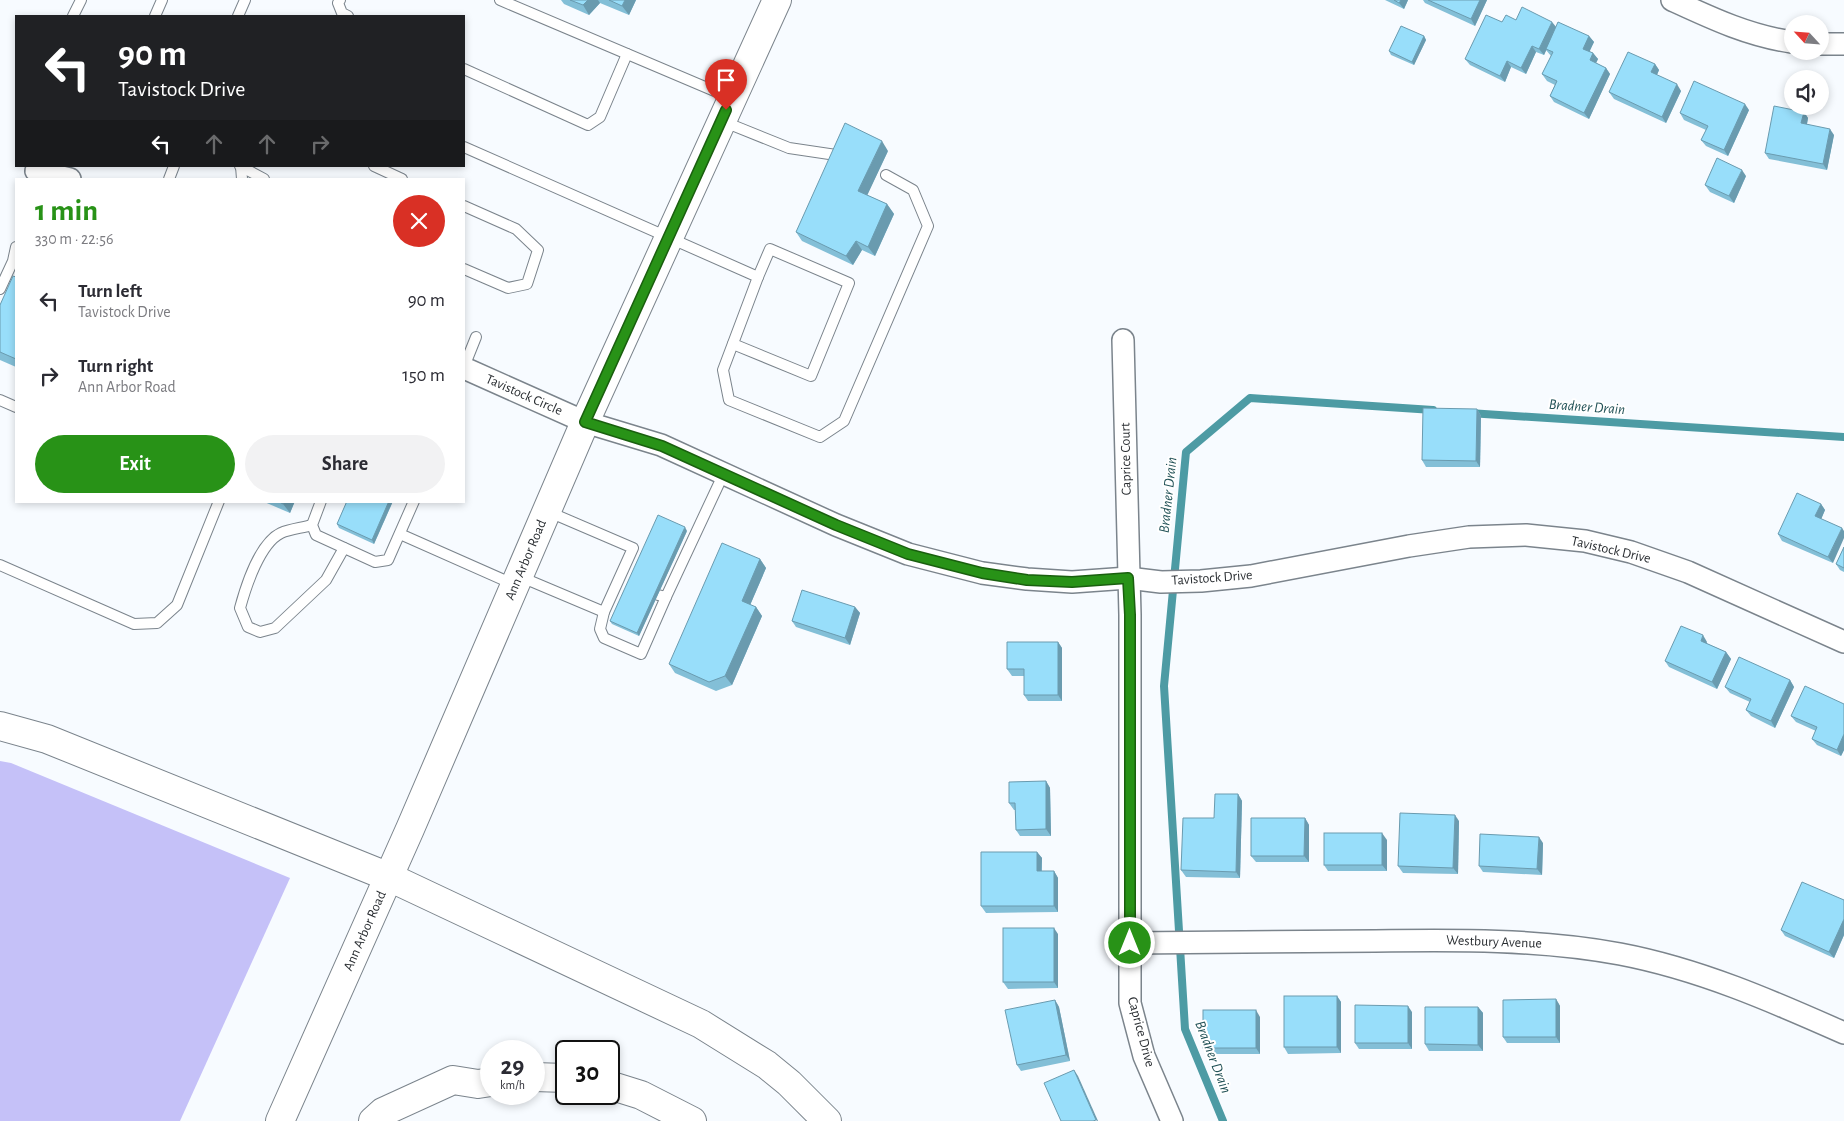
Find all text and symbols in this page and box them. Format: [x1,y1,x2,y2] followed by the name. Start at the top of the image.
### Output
[1784,15,1829,60] north arrow
[1784,15,1829,115] map controls
[35,35,100,100] icon: left
[118,37,187,72] text: 90 m
[705,59,747,110] pin
[712,66,740,94] icon: arrive
[1784,70,1829,115] button: sound
[118,78,245,100] text: Tavistock Drive
[147,130,175,158] icon: left
[200,130,228,158] icon: ahead
[253,130,281,158] icon: ahead
[306,130,334,158] icon: right
[393,195,445,247] button: close
[35,196,98,226] text: 1 min
[35,231,113,247] text: 330 m · 22:56
[78,282,142,301] text: Turn left
[35,287,63,315] icon: left
[408,291,445,310] text: 90 m
[78,304,171,320] text: Tavistock Drive
[78,357,153,376] text: Turn right
[35,362,63,390] icon: right
[402,366,445,385] text: 150 m
[484,372,564,418] street label: Tavistock Circle
[78,379,176,395] text: Ann Arbor Road
[1548,397,1626,417] water label: Bradner Drain
[1118,422,1134,495] street label: Caprice Court
[35,435,235,493] button: Exit
[245,435,445,493] button: Share
[1157,456,1179,534] water label: Bradner Drain
[503,518,549,602] street label: Ann Arbor Road
[1570,534,1652,566] street label: Tavistock Drive
[1171,568,1253,588] street label: Tavistock Drive
[341,889,389,973] street label: Ann Arbor Road
[1103,916,1155,968] position arrow
[1446,933,1542,951] street label: Westbury Avenue
[1125,995,1157,1069] street label: Caprice Drive
[1192,1019,1234,1095] water label: Bradner Drain
[555,1040,620,1105] speed limit sign: 30
[501,1054,524,1079] text: 29
[500,1079,525,1091] text: km/h

